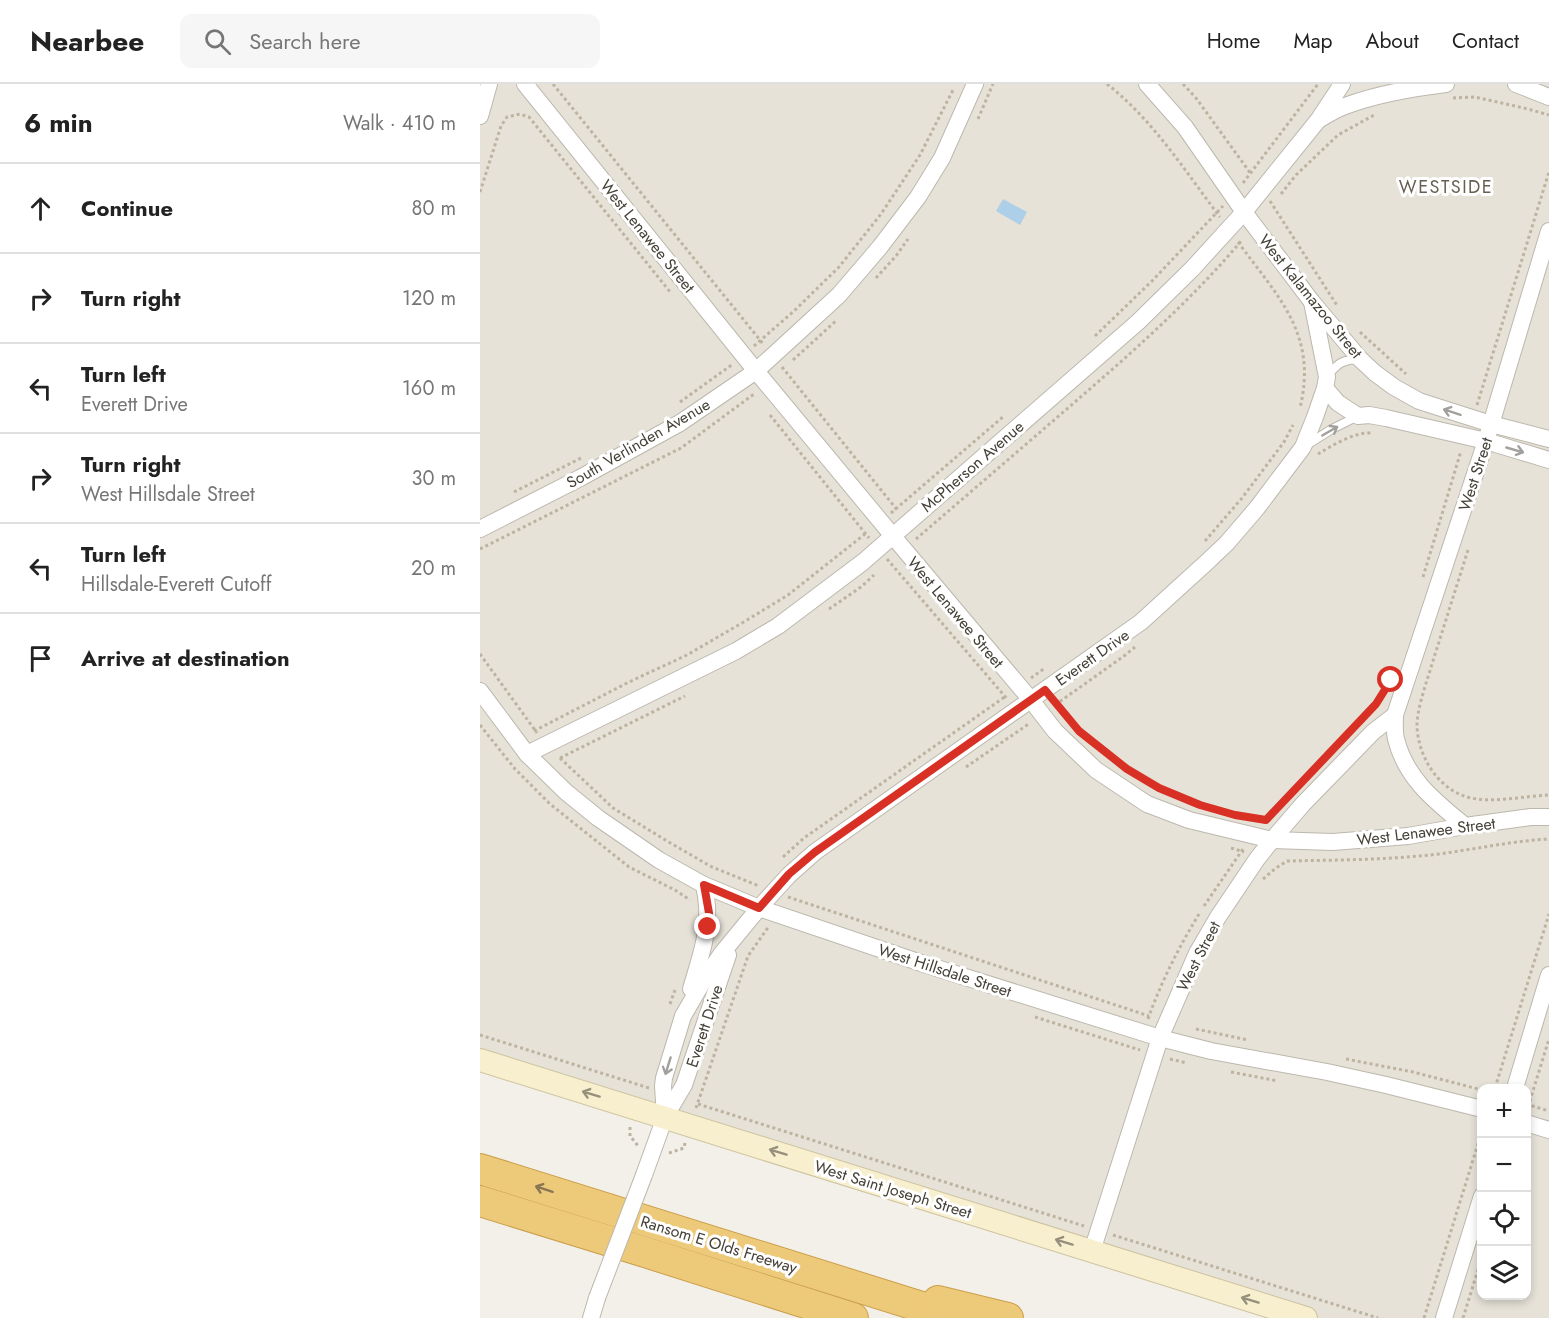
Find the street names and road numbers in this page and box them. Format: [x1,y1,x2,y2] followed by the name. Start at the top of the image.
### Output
[595,175,701,298] street label: West Lenawee Street
[1253,229,1368,363] street label: West Kalamazoo Street
[562,393,714,494] street label: South Verlinden Avenue
[916,415,1029,518] street label: McPherson Avenue
[1453,434,1498,514] street label: West Street
[902,552,1009,673] street label: West Lenawee Street
[1051,624,1134,691] street label: Everett Drive
[1355,812,1497,851] street label: West Lenawee Street
[1171,917,1226,995] street label: West Street
[875,938,1015,1003] street label: West Hillsdale Street
[680,982,729,1070] street label: Everett Drive
[811,1155,974,1224] street label: West Saint Joseph Street
[638,1210,801,1280] street label: Ransom E Olds Freeway

